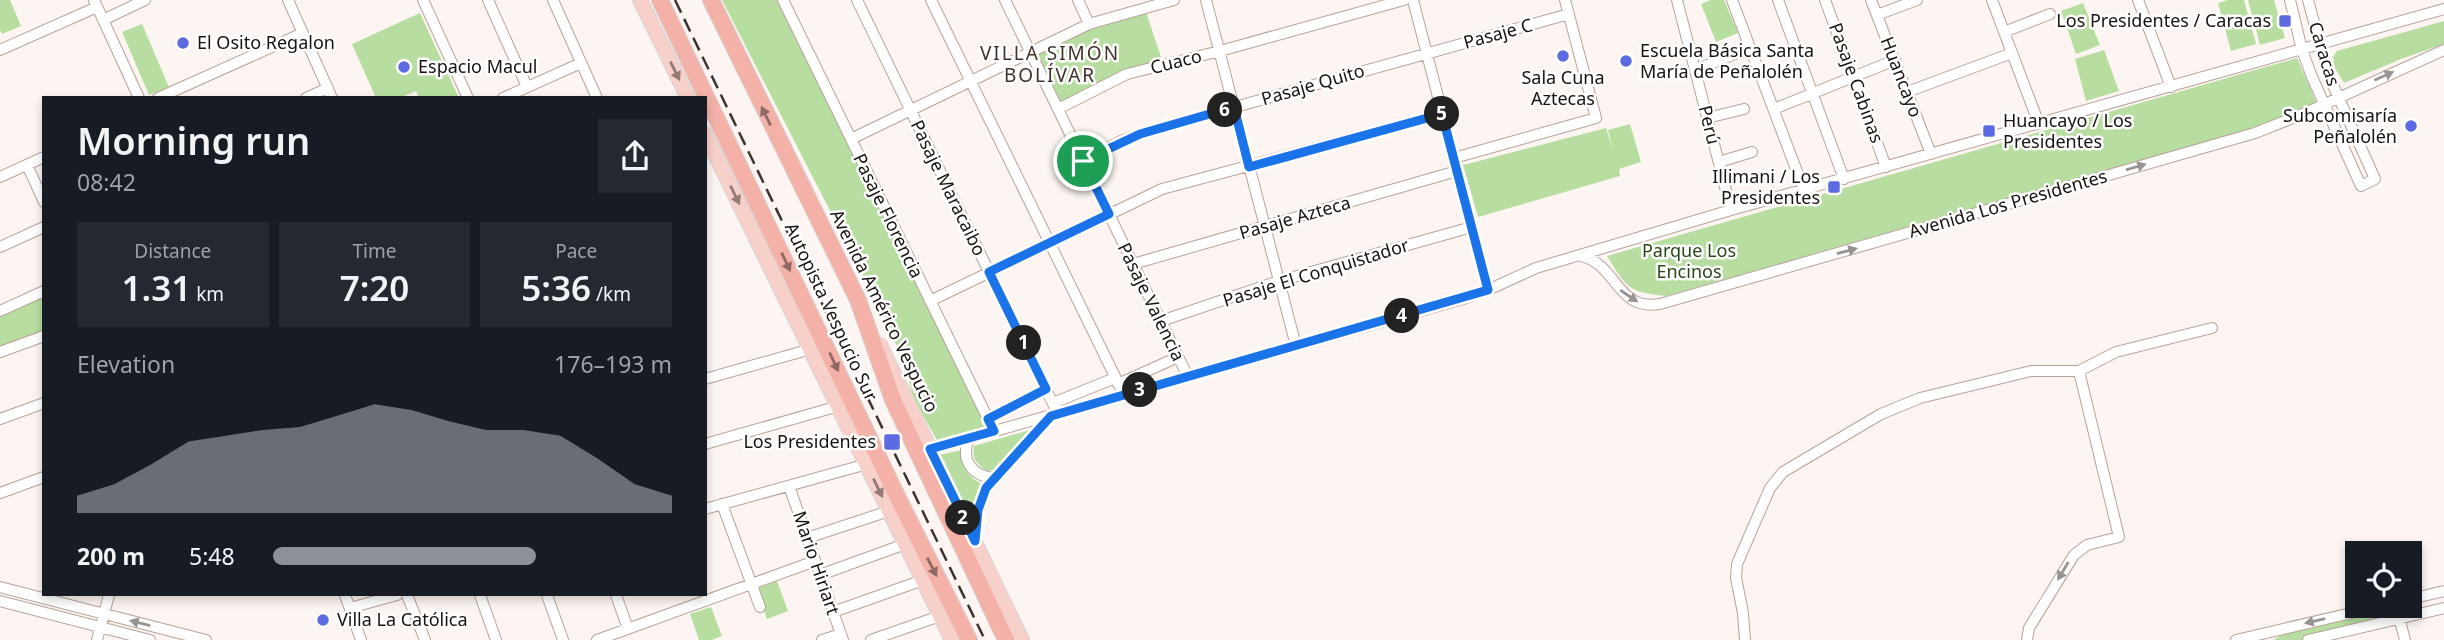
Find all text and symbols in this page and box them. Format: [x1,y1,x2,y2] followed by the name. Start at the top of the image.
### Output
[2056,8,2271,32] place label: Los Presidentes / Caracas
[1461,12,1535,54] street label: Pasaje C
[2277,13,2293,29] marker: Los Presidentes / Caracas
[1824,19,1890,146] street label: Pasaje Cabinas
[2304,19,2346,89] street label: Caracas
[197,30,335,54] place label: El Osito Regalon
[1876,33,1928,120] street label: Huancayo
[175,35,191,51] marker: El Osito Regalon
[1640,38,1814,83] place label: Escuela Básica Santa María de Peñalolén
[980,40,1120,88] district label: VILLA SIMÓN BOLÍVAR
[1148,43,1204,79] street label: Cuaco
[1555,48,1571,64] marker: Sala Cuna Aztecas
[1618,53,1634,69] marker: Escuela Básica Santa María de Peñalolén
[418,54,537,78] place label: Espacio Macul
[1258,58,1367,110] street label: Pasaje Quito
[396,59,412,75] marker: Espacio Macul
[669,61,680,81] one-way arrow
[1521,65,1605,110] place label: Sala Cuna Aztecas
[2374,70,2394,82] one-way arrow
[1208,92,1242,128] pin: 6
[1219,96,1230,122] text: 6
[1424,96,1460,132] pin: 5
[1436,100,1447,126] text: 5
[1694,103,1726,147] street label: Perú
[2283,103,2397,148] place label: Subcomisaría Peñalolén
[761,106,772,126] one-way arrow
[2003,108,2133,153] place label: Huancayo / Los Presidentes
[77,114,310,166] text: Morning run
[906,116,992,259] street label: Pasaje Maracaibo
[2403,118,2419,134] marker: Subcomisaría Peñalolén
[598,119,672,193] button: share
[1981,123,1997,139] marker: Huancayo / Los Presidentes
[1053,131,1113,191] pin
[1064,142,1102,180] icon: arrive
[848,149,929,282] street label: Pasaje Florencia
[2126,162,2147,172] one-way arrow
[1906,163,2110,243] street label: Avenida Los Presidentes
[1712,164,1820,209] place label: Illimani / Los Presidentes
[77,166,136,198] text: 08:42
[1826,179,1842,195] marker: Illimani / Los Presidentes
[729,185,741,205] one-way arrow
[1236,190,1353,244] street label: Pasaje Azteca
[825,205,945,416] street label: Avenida Américo Vespucio
[780,218,884,405] street label: Autopista Vespucio Sur
[1220,232,1412,312] street label: Pasaje El Conquistador
[134,238,211,264] text: Distance
[353,238,396,264] text: Time
[555,238,597,264] text: Pace
[1113,238,1191,365] street label: Pasaje Valencia
[1642,238,1736,283] park label: Parque Los Encinos
[1837,245,1858,255] one-way arrow
[780,252,792,272] one-way arrow
[122,264,191,311] text: 1.31
[340,264,409,311] text: 7:20
[521,264,591,311] text: 5:36
[191,281,224,307] text: km
[591,281,631,307] text: /km
[1620,289,1639,303] one-way arrow
[1384,298,1420,334] pin: 4
[1396,302,1407,328] text: 4
[1006,326,1042,360] pin: 1
[1018,329,1029,355] text: 1
[77,348,175,380] text: Elevation
[554,348,672,380] text: 176–193 m
[828,352,839,372] one-way arrow
[1122,372,1158,408] pin: 3
[1134,376,1145,402] text: 3
[743,429,876,453] place label: Los Presidentes
[882,432,902,452] marker: Los Presidentes
[873,478,884,498] one-way arrow
[946,500,981,536] pin: 2
[957,504,968,530] text: 2
[788,508,846,618] street label: Mario Hiriart
[77,540,145,572] text: 200 m
[189,540,235,572] text: 5:48
[2345,541,2422,618] map controls
[2345,541,2422,618] button: locate
[927,557,938,577] one-way arrow
[2057,561,2070,580] one-way arrow
[337,607,468,631] place label: Villa La Católica
[315,612,331,628] marker: Villa La Católica
[2304,616,2326,627] one-way arrow
[129,617,151,628] one-way arrow

